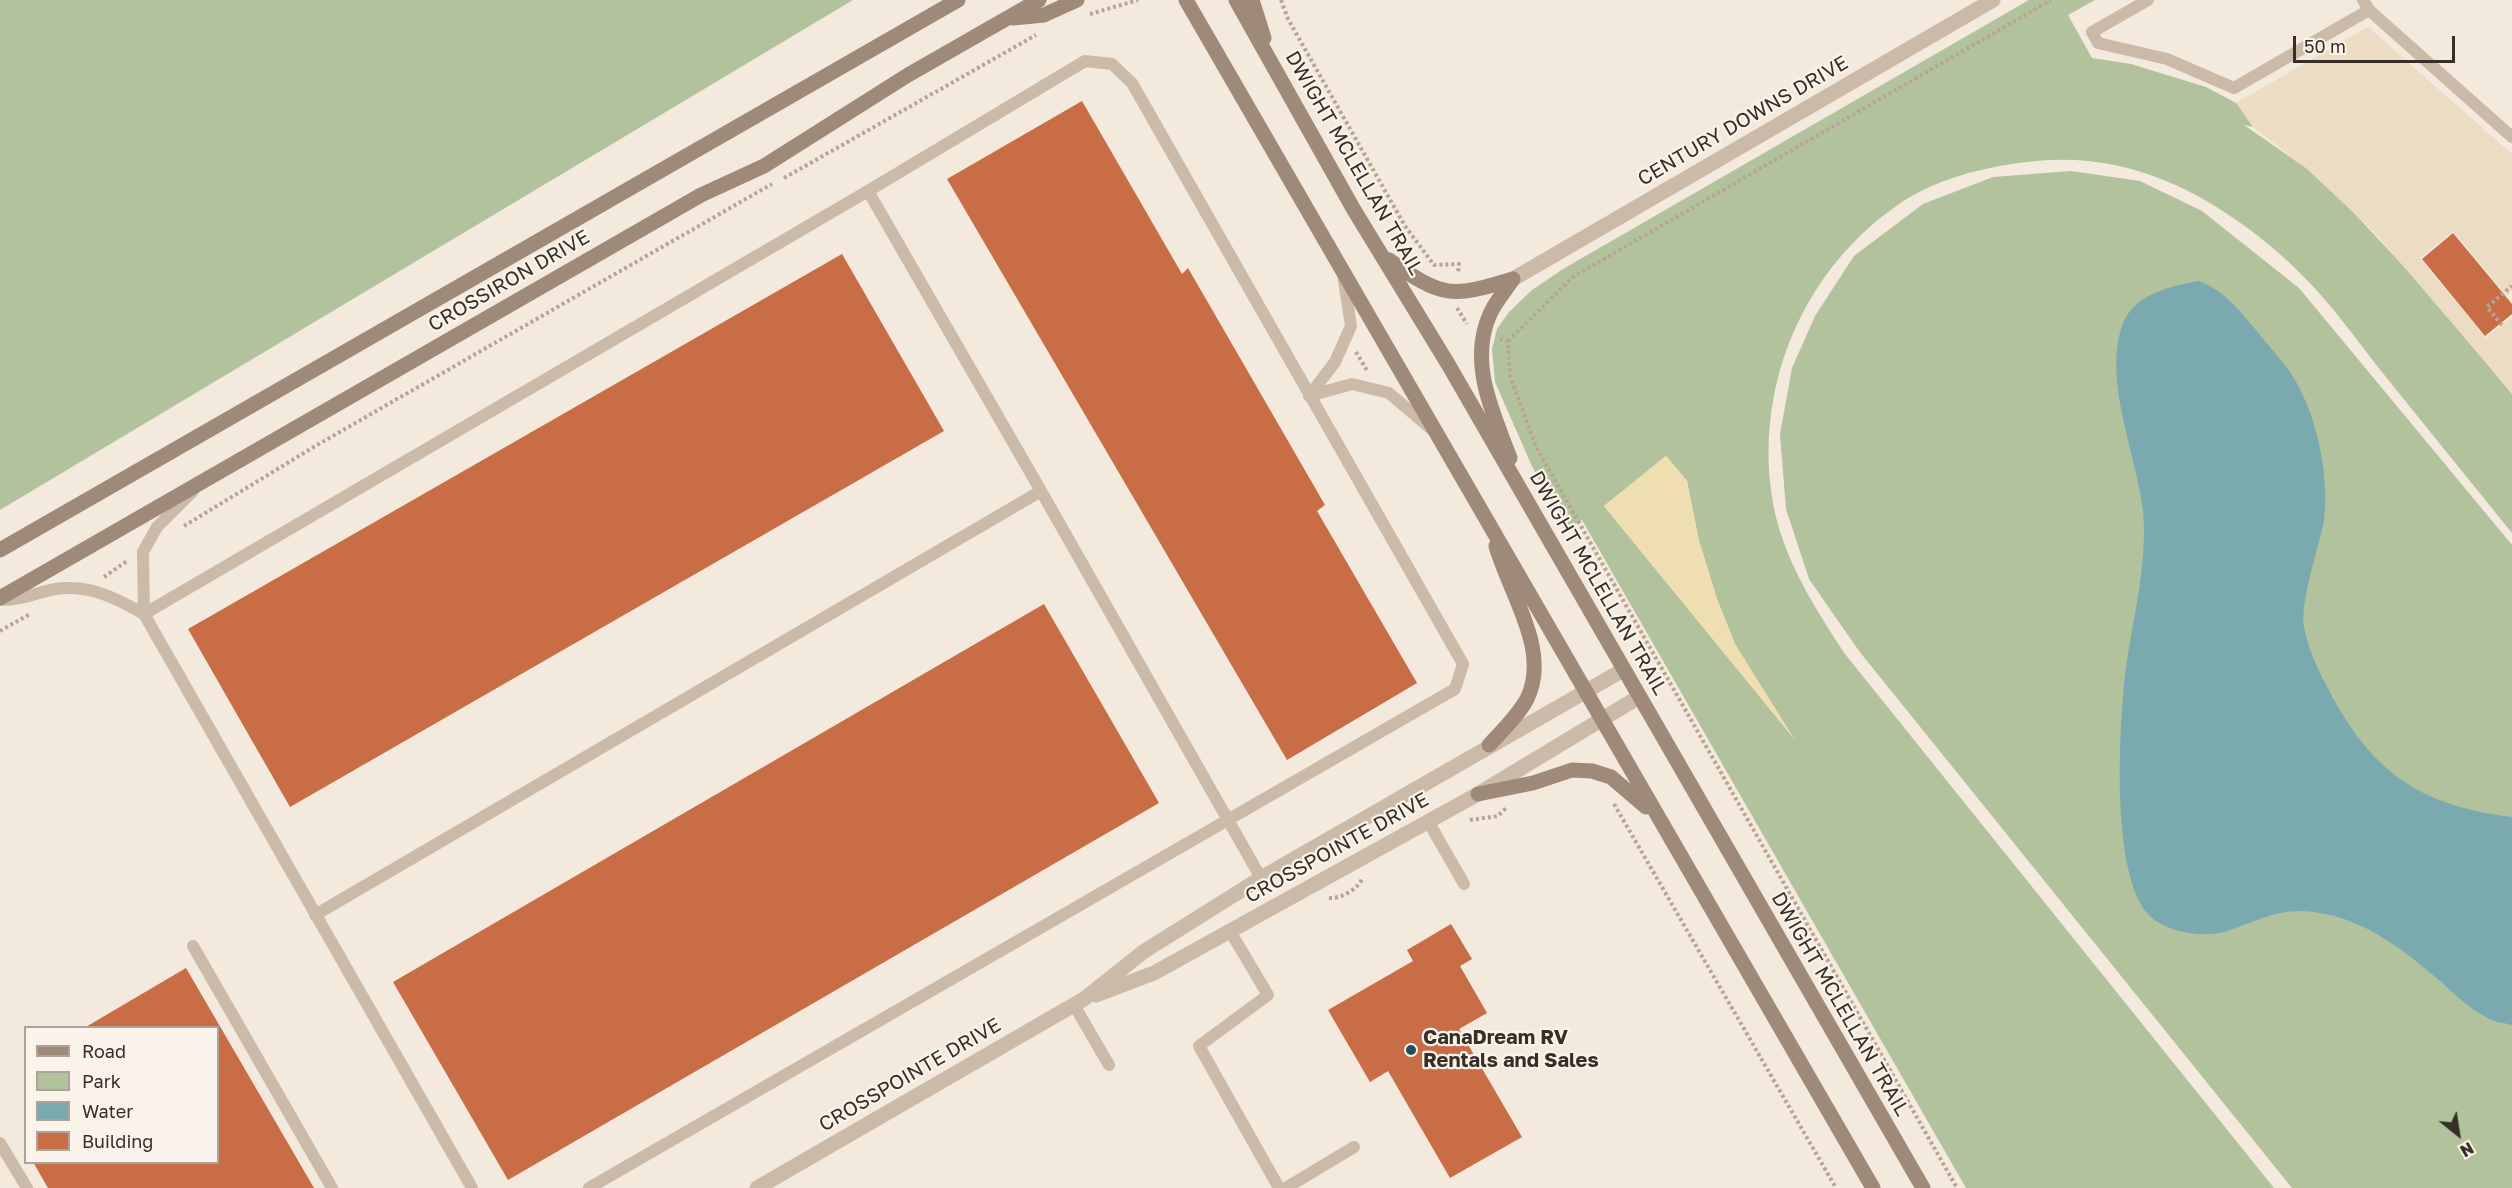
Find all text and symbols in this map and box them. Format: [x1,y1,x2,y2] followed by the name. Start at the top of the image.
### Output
[2296,24,2458,62] scale bar
[2304,35,2346,57] text: 50 m
[1280,47,1428,279] street label: DWIGHT MCLELLAN TRAIL
[1633,51,1853,191] street label: CENTURY DOWNS DRIVE
[424,225,594,337] street label: CROSSIRON DRIVE
[1524,467,1672,699] street label: DWIGHT MCLELLAN TRAIL
[1241,788,1433,908] street label: CROSSPOINTE DRIVE
[1766,888,1914,1120] street label: DWIGHT MCLELLAN TRAIL
[815,1013,1005,1137] street label: CROSSPOINTE DRIVE
[24,1026,219,1164] legend
[1423,1026,1599,1073] place label: CanaDream RV Rentals and Sales
[82,1040,126,1062] text: Road
[1404,1043,1418,1057] marker: CanaDream RV Rentals and Sales
[82,1070,121,1092] text: Park
[82,1100,133,1122] text: Water
[2428,1104,2488,1164] north arrow
[82,1130,153,1152] text: Building
[2457,1138,2477,1161] text: N

